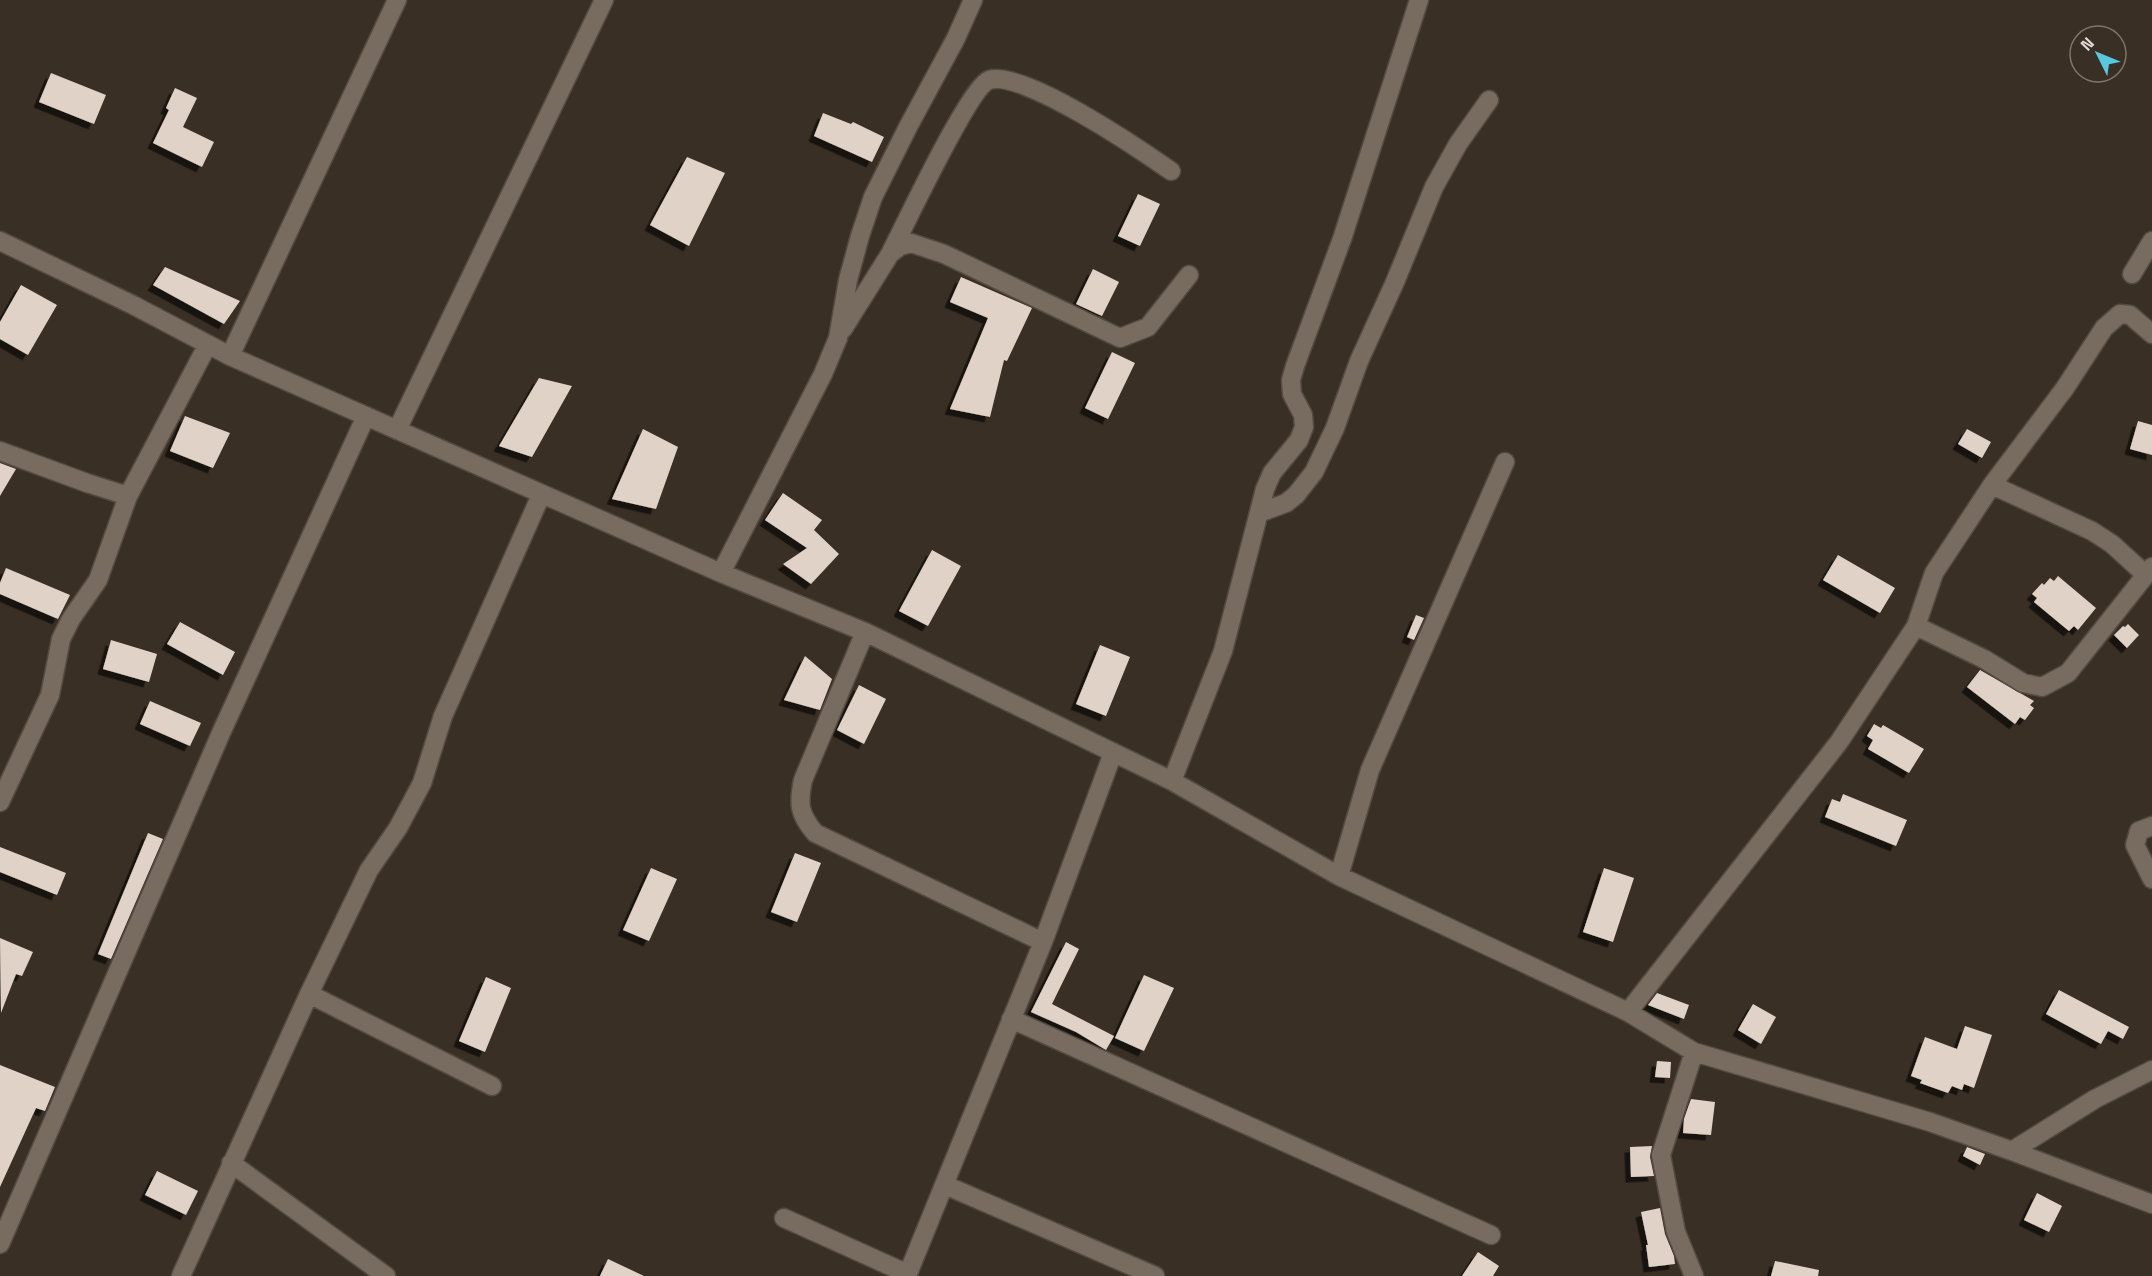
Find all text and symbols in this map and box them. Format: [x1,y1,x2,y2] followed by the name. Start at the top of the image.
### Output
[2068,24,2128,84] north arrow
[2076,33,2099,55] text: N

